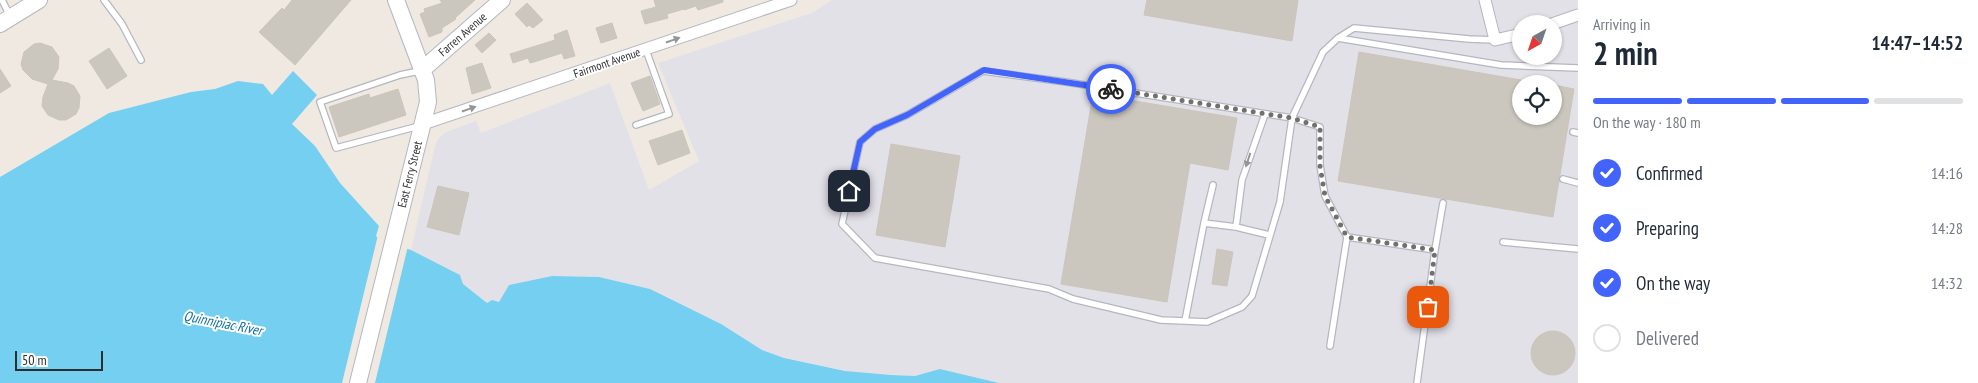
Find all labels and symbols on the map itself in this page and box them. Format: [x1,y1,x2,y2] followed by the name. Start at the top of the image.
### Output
[435,9,490,59] street label: Farren Avenue
[1512,15,1562,65] north arrow
[666,36,681,44] one-way arrow
[571,44,642,81] street label: Fairmont Avenue
[1086,64,1136,114] courier
[462,105,477,112] one-way arrow
[394,139,425,209] street label: East Ferry Street
[1244,152,1252,167] one-way arrow
[828,170,870,212] pin
[1407,286,1449,328] pin
[182,307,266,340] water label: Quinnipiac River
[15,348,102,371] scale bar

